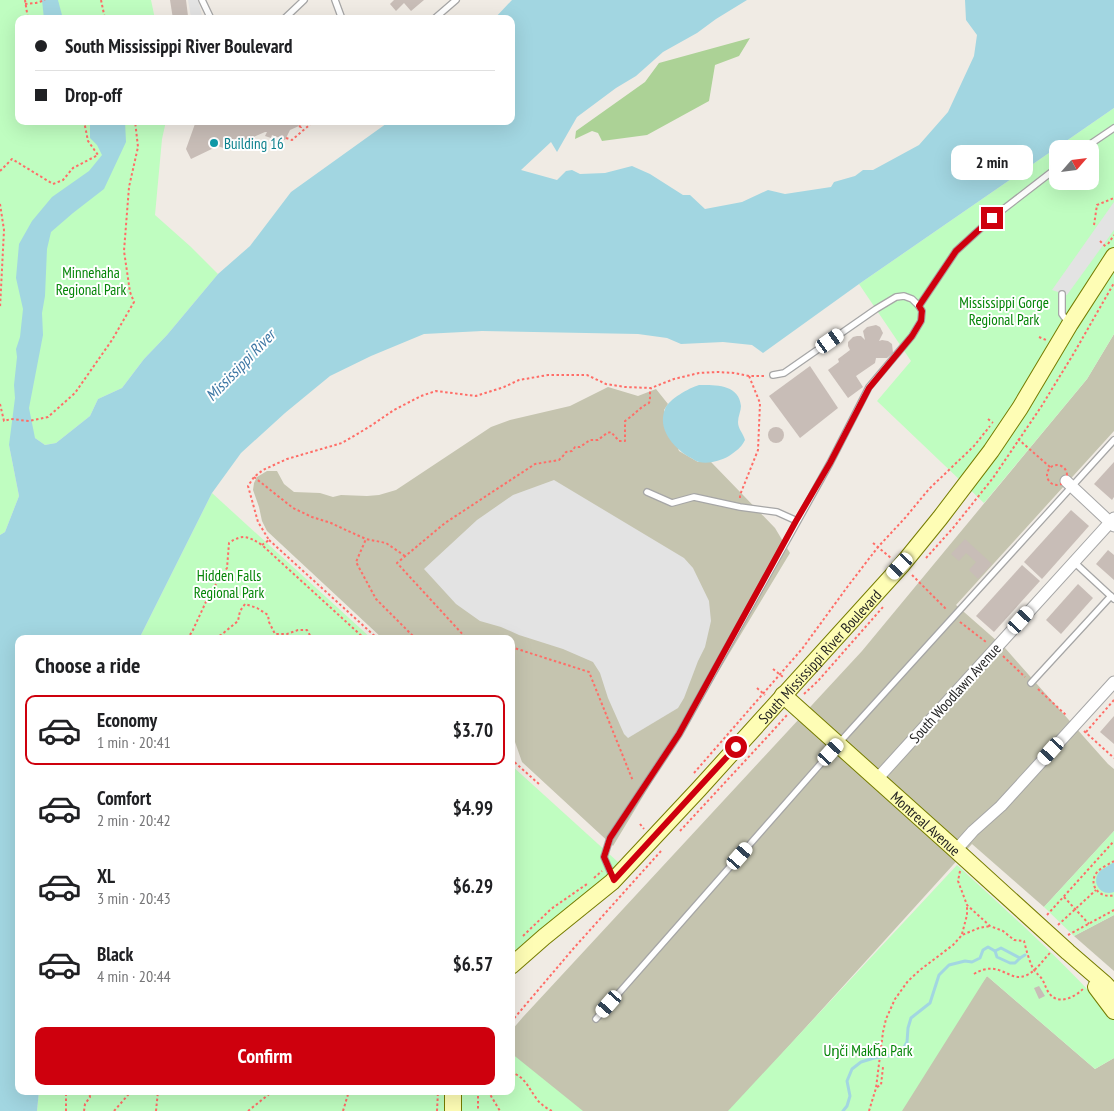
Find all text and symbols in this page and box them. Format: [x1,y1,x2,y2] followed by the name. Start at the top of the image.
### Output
[65,34,293,58] text: South Mississippi River Boulevard
[65,83,122,107] text: Drop-off
[224,134,284,153] place label: Building 16
[208,137,220,149] marker: Building 16
[1049,140,1099,190] north arrow
[1049,140,1099,190] map controls
[951,146,1033,180] callout: 2 min
[976,152,1008,172] text: 2 min
[981,207,1003,229] route end
[56,263,126,299] park label: Minnehaha Regional Park
[959,293,1049,329] park label: Mississippi Gorge Regional Park
[201,323,281,405] water label: Mississippi River
[813,326,846,356] car
[884,550,915,582] car
[194,566,264,602] park label: Hidden Falls Regional Park
[754,585,885,727] street label: South Mississippi River Boulevard
[1005,604,1036,636] car
[905,639,1005,747] street label: South Woodlawn Avenue
[35,651,140,679] text: Choose a ride
[37,708,82,753] icon: car
[97,708,157,732] text: Economy
[453,718,493,742] text: $3.70
[97,732,171,752] text: 1 min · 20:41
[1035,735,1066,767] car
[725,736,747,758] route start
[815,736,846,768] car
[37,786,82,831] icon: car
[97,786,151,810] text: Comfort
[887,787,965,859] street label: Montreal Avenue
[453,796,493,820] text: $4.99
[97,810,171,830] text: 2 min · 20:42
[724,840,755,872] car
[37,864,82,909] icon: car
[97,864,115,888] text: XL
[453,874,493,898] text: $6.29
[97,888,171,908] text: 3 min · 20:43
[37,942,82,987] icon: car
[97,942,133,966] text: Black
[453,952,493,976] text: $6.57
[97,966,171,986] text: 4 min · 20:44
[593,988,624,1020] car
[35,1027,495,1085] button: Confirm
[823,1041,913,1060] park label: Uŋči Makȟa Park

